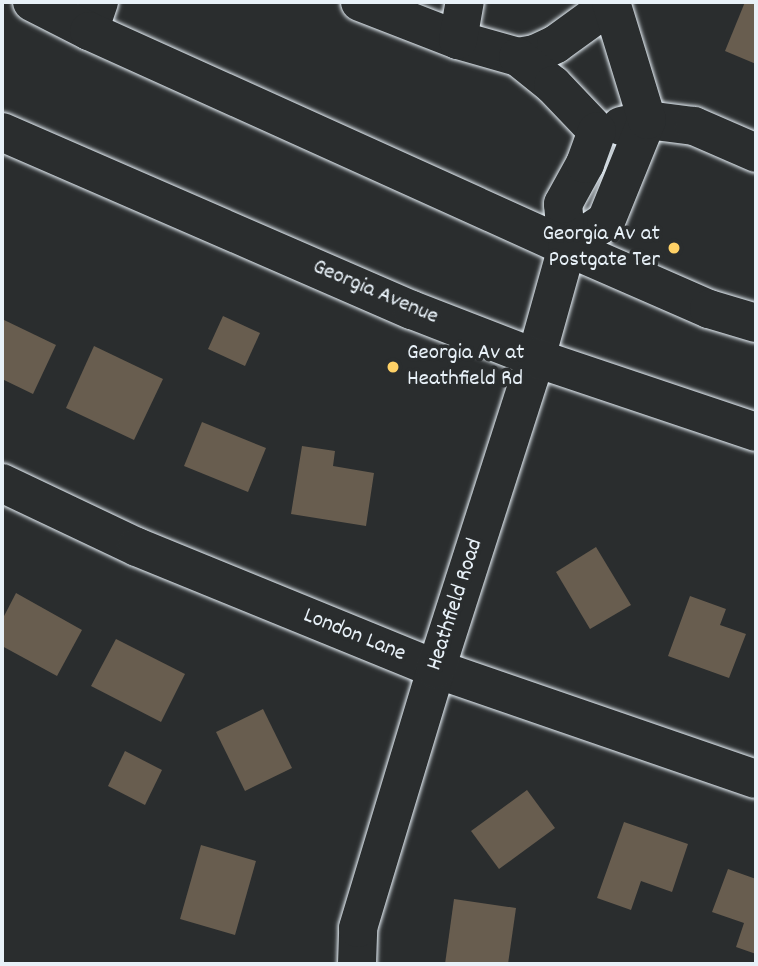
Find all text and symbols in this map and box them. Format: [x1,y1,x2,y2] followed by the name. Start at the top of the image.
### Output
[542,221,660,275] place label: Georgia Av at Postgate Ter
[666,240,682,256] marker: Georgia Av at Postgate Ter
[308,254,442,332] street label: Georgia Avenue
[407,340,525,394] place label: Georgia Av at Heathfield Rd
[385,359,401,375] marker: Georgia Av at Heathfield Rd
[422,536,490,674] street label: Heathfield Road
[299,603,409,669] street label: London Lane

